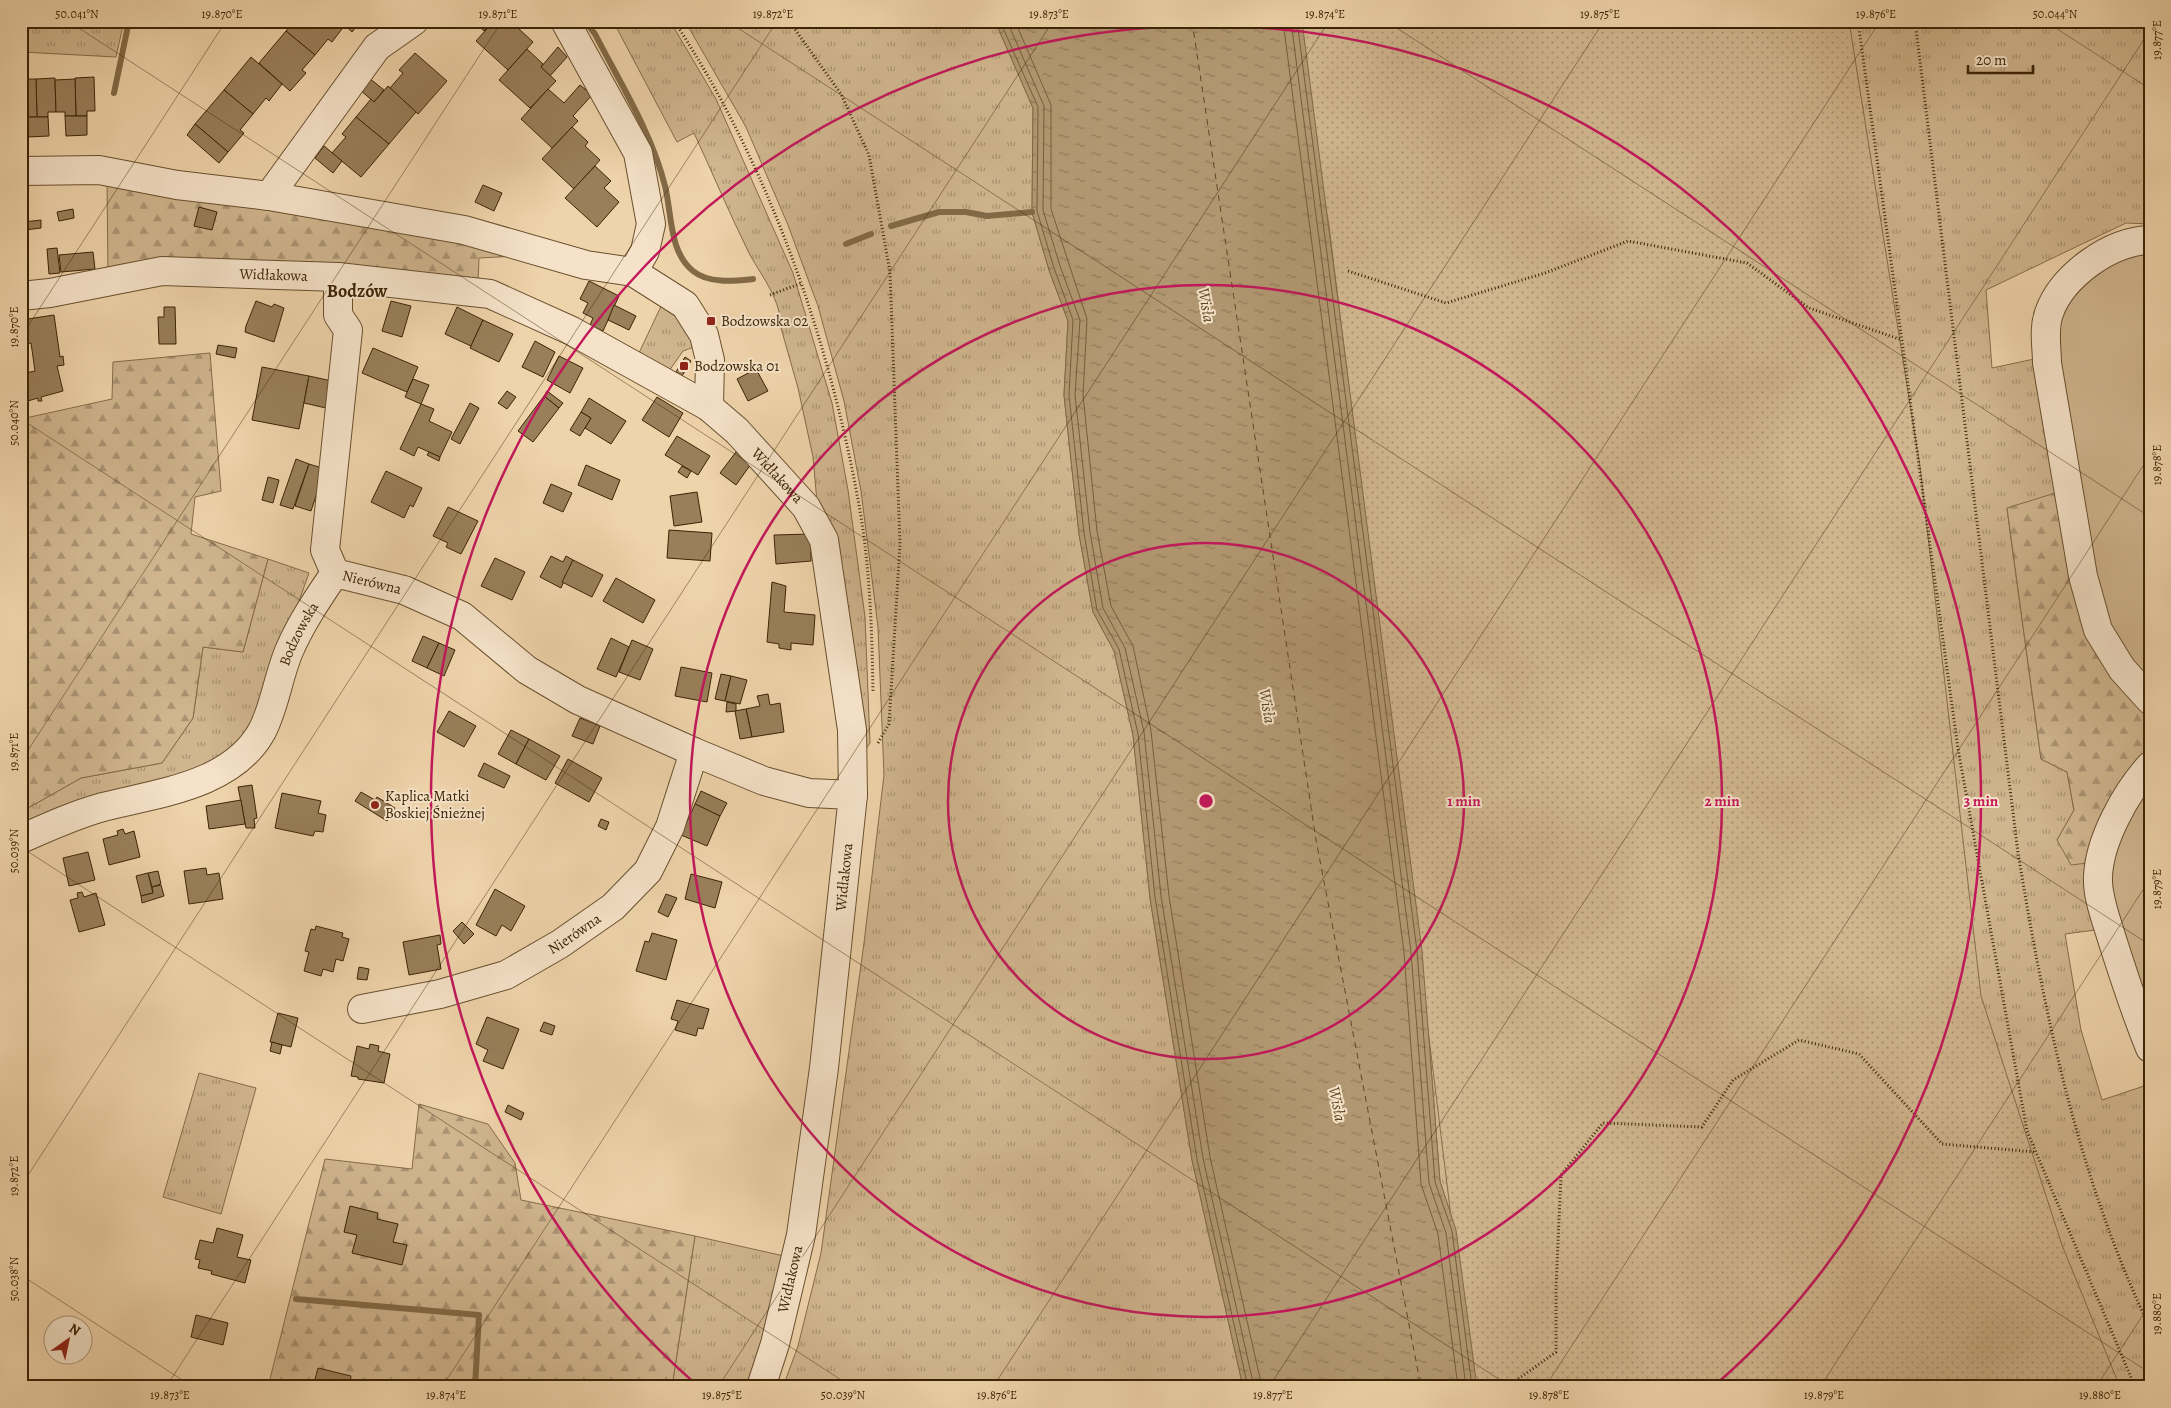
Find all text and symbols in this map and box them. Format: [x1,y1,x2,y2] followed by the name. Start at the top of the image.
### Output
[55,6,99,22] text: 50.041°N
[201,6,243,22] text: 19.870°E
[479,6,517,22] text: 19.871°E
[753,6,793,22] text: 19.872°E
[1029,6,1069,22] text: 19.873°E
[1305,6,1345,22] text: 19.874°E
[1580,6,1620,22] text: 19.875°E
[1856,6,1896,22] text: 19.876°E
[2033,6,2078,22] text: 50.044°N
[2149,20,2165,60] text: 19.877°E
[1968,42,2034,74] scale bar
[1976,50,2007,70] text: 20 m
[238,264,308,286] street label: Widłakowa
[327,279,388,303] district label: Bodzów
[1192,286,1220,325] water label: Wisła
[6,306,22,348] text: 19.870°E
[721,311,808,331] place label: Bodzowska 02
[705,315,717,327] marker: Bodzowska 02
[694,356,779,376] place label: Bodzowska 01
[678,360,690,372] marker: Bodzowska 01
[6,400,22,446] text: 50.040°N
[746,443,808,508] street label: Widłakowa
[2149,445,2165,485] text: 19.878°E
[340,565,404,599] street label: Nierówna
[274,598,323,668] street label: Bodzowska
[1253,687,1281,726] water label: Wisła
[6,733,22,771] text: 19.871°E
[385,786,485,823] place label: Kaplica Matki Boskiej Śnieżnej
[1447,791,1481,811] text: 1 min
[1704,791,1740,811] text: 2 min
[1964,791,1999,811] text: 3 min
[1197,792,1215,810] centre of rings
[369,799,381,811] marker: Kaplica Matki Boskiej Śnieżnej
[6,828,22,873] text: 50.039°N
[830,842,858,913] street label: Widłakowa
[2149,869,2165,909] text: 19.879°E
[544,908,605,959] street label: Nierówna
[1323,1085,1351,1124] water label: Wisła
[6,1156,22,1196] text: 19.872°E
[772,1243,807,1316] street label: Widłakowa
[6,1256,22,1301] text: 50.038°N
[2149,1293,2165,1335] text: 19.880°E
[42,1316,92,1366] north arrow
[65,1319,84,1340] text: N
[150,1387,190,1403] text: 19.873°E
[426,1387,466,1403] text: 19.874°E
[702,1387,742,1403] text: 19.875°E
[821,1387,866,1403] text: 50.039°N
[977,1387,1017,1403] text: 19.876°E
[1253,1387,1293,1403] text: 19.877°E
[1529,1387,1569,1403] text: 19.878°E
[1804,1387,1844,1403] text: 19.879°E
[2079,1387,2121,1403] text: 19.880°E

